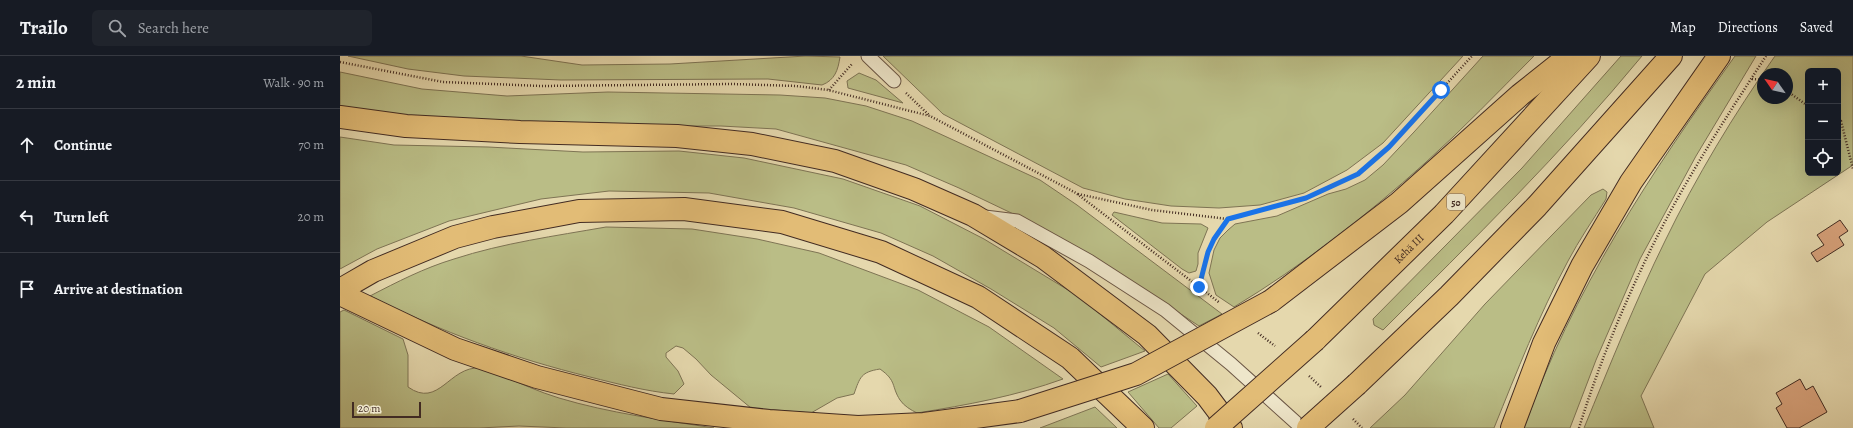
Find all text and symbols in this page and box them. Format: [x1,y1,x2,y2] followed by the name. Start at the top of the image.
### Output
[92,10,372,46] search box
[20,15,68,41] text: Trailo
[106,17,128,39] icon: search
[138,18,209,38] text: Search here
[1670,18,1696,37] text: Map
[1718,18,1778,37] text: Directions
[1800,18,1833,37] text: Saved
[1757,68,1793,104] north arrow
[1805,68,1841,176] map controls
[1805,68,1841,104] button: +
[16,71,56,94] text: 2 min
[263,74,324,91] text: Walk · 90 m
[1432,81,1450,99] route start
[1805,104,1841,140] button: −
[16,134,38,156] icon: ahead
[54,135,112,155] text: Continue
[298,136,324,153] text: 70 m
[1805,140,1841,176] button: locate
[1447,194,1465,210] road number: 50
[16,206,38,228] icon: left
[54,207,109,227] text: Turn left
[298,208,324,225] text: 20 m
[1391,231,1427,267] street label: Kehä III
[16,278,38,300] icon: arrive
[1190,278,1208,296] route end
[54,279,183,299] text: Arrive at destination
[352,400,421,419] scale bar
[358,401,380,416] text: 20 m

